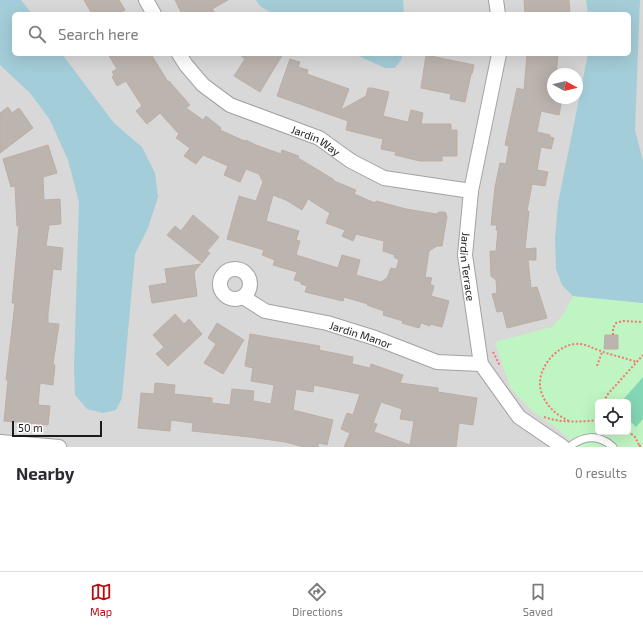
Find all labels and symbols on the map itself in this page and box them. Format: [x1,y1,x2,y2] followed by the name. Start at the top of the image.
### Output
[547,68,583,104] north arrow
[290,122,343,158] street label: Jardin Way
[458,232,478,302] street label: Jardin Terrace
[328,318,395,351] street label: Jardin Manor
[12,419,102,438] scale bar

